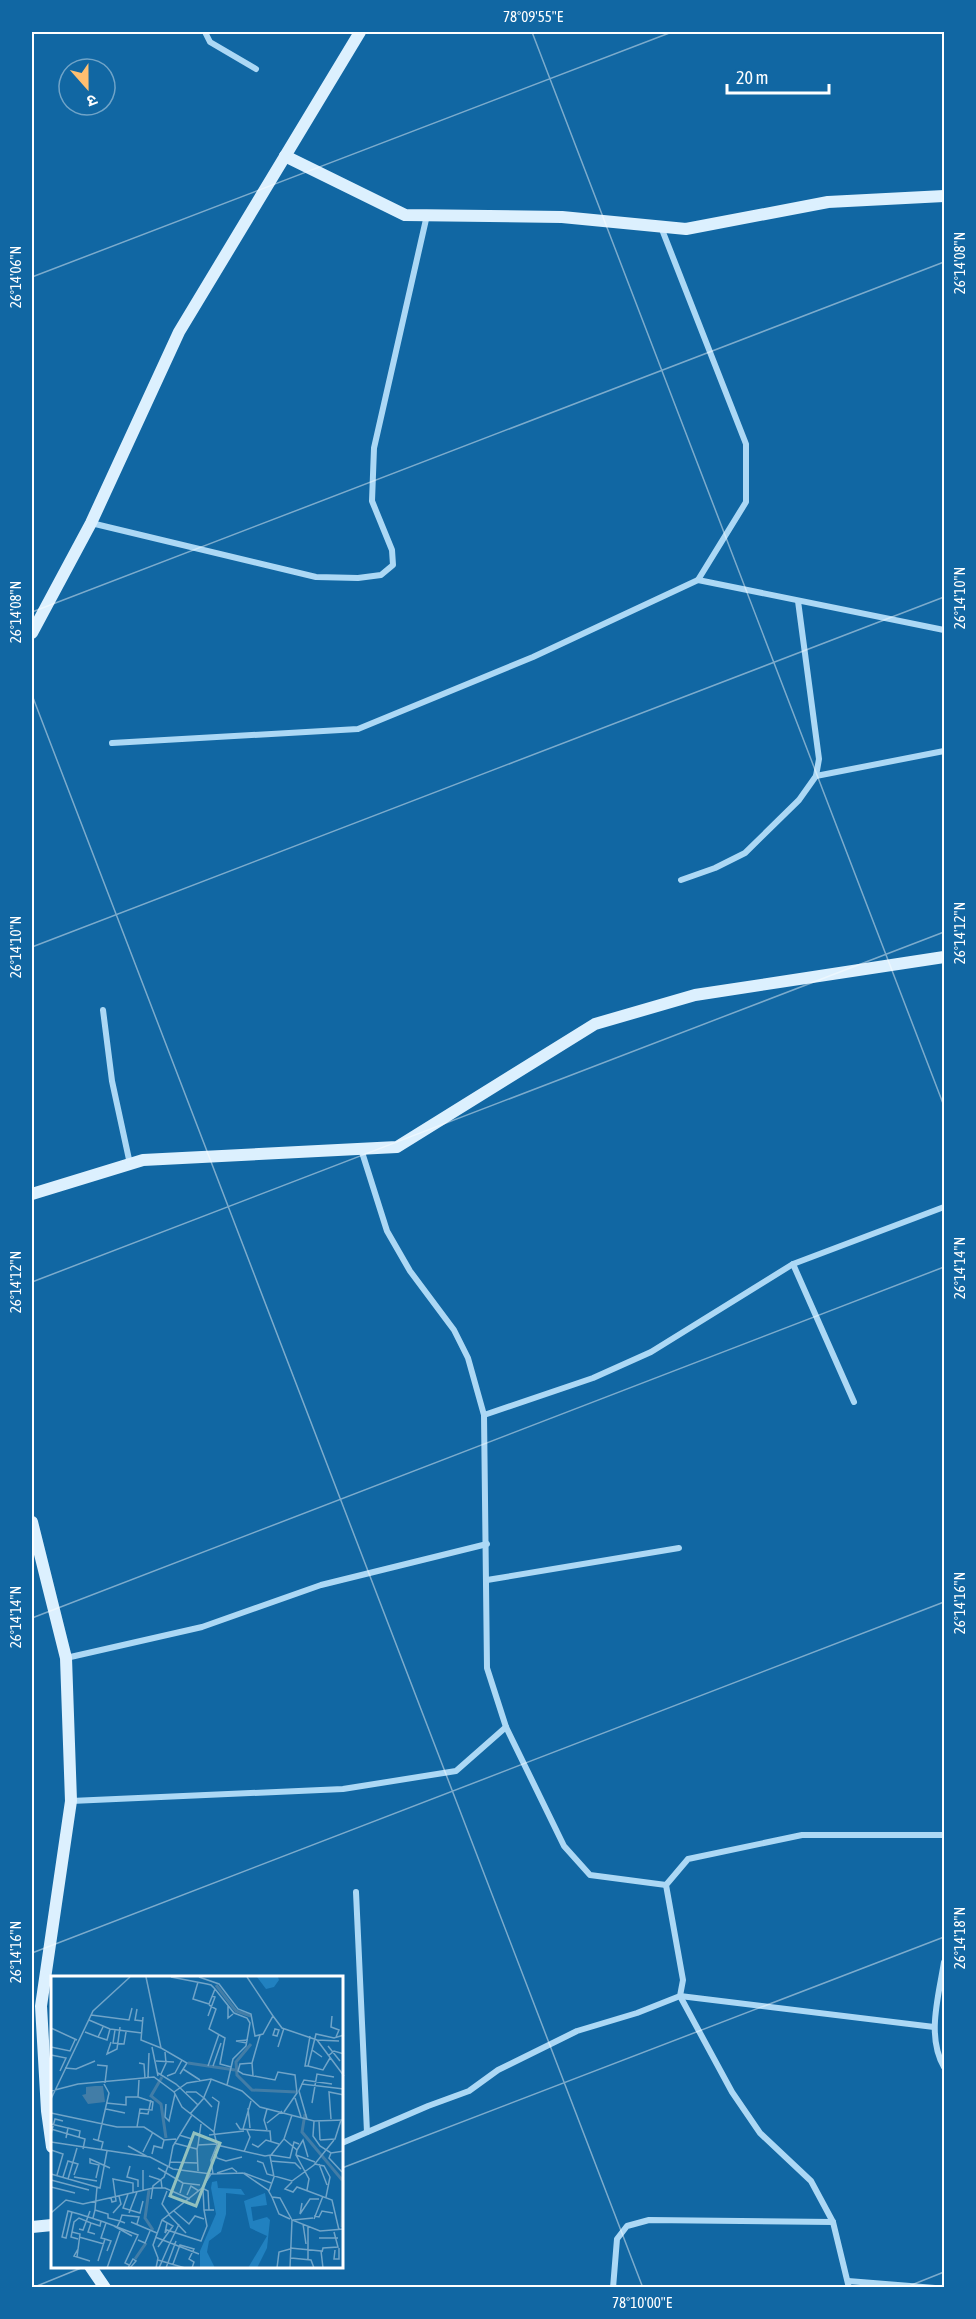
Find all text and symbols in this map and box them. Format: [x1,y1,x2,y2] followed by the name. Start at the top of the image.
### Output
[503,8,564,25] text: 78°09'55"E
[57,57,117,117] north arrow
[727,57,829,95] scale bar
[736,67,768,88] text: 20 m
[84,91,100,111] text: उ
[951,232,968,294] text: 26°14'08"N
[7,246,24,308] text: 26°14'06"N
[951,567,968,629] text: 26°14'10"N
[7,581,24,643] text: 26°14'08"N
[951,902,968,964] text: 26°14'12"N
[7,916,24,978] text: 26°14'10"N
[951,1237,968,1299] text: 26°14'14"N
[7,1251,24,1313] text: 26°14'12"N
[951,1572,968,1634] text: 26°14'16"N
[7,1586,24,1648] text: 26°14'14"N
[951,1907,968,1969] text: 26°14'18"N
[7,1921,24,1983] text: 26°14'16"N
[51,1976,344,2268] inset map
[612,2294,673,2311] text: 78°10'00"E

